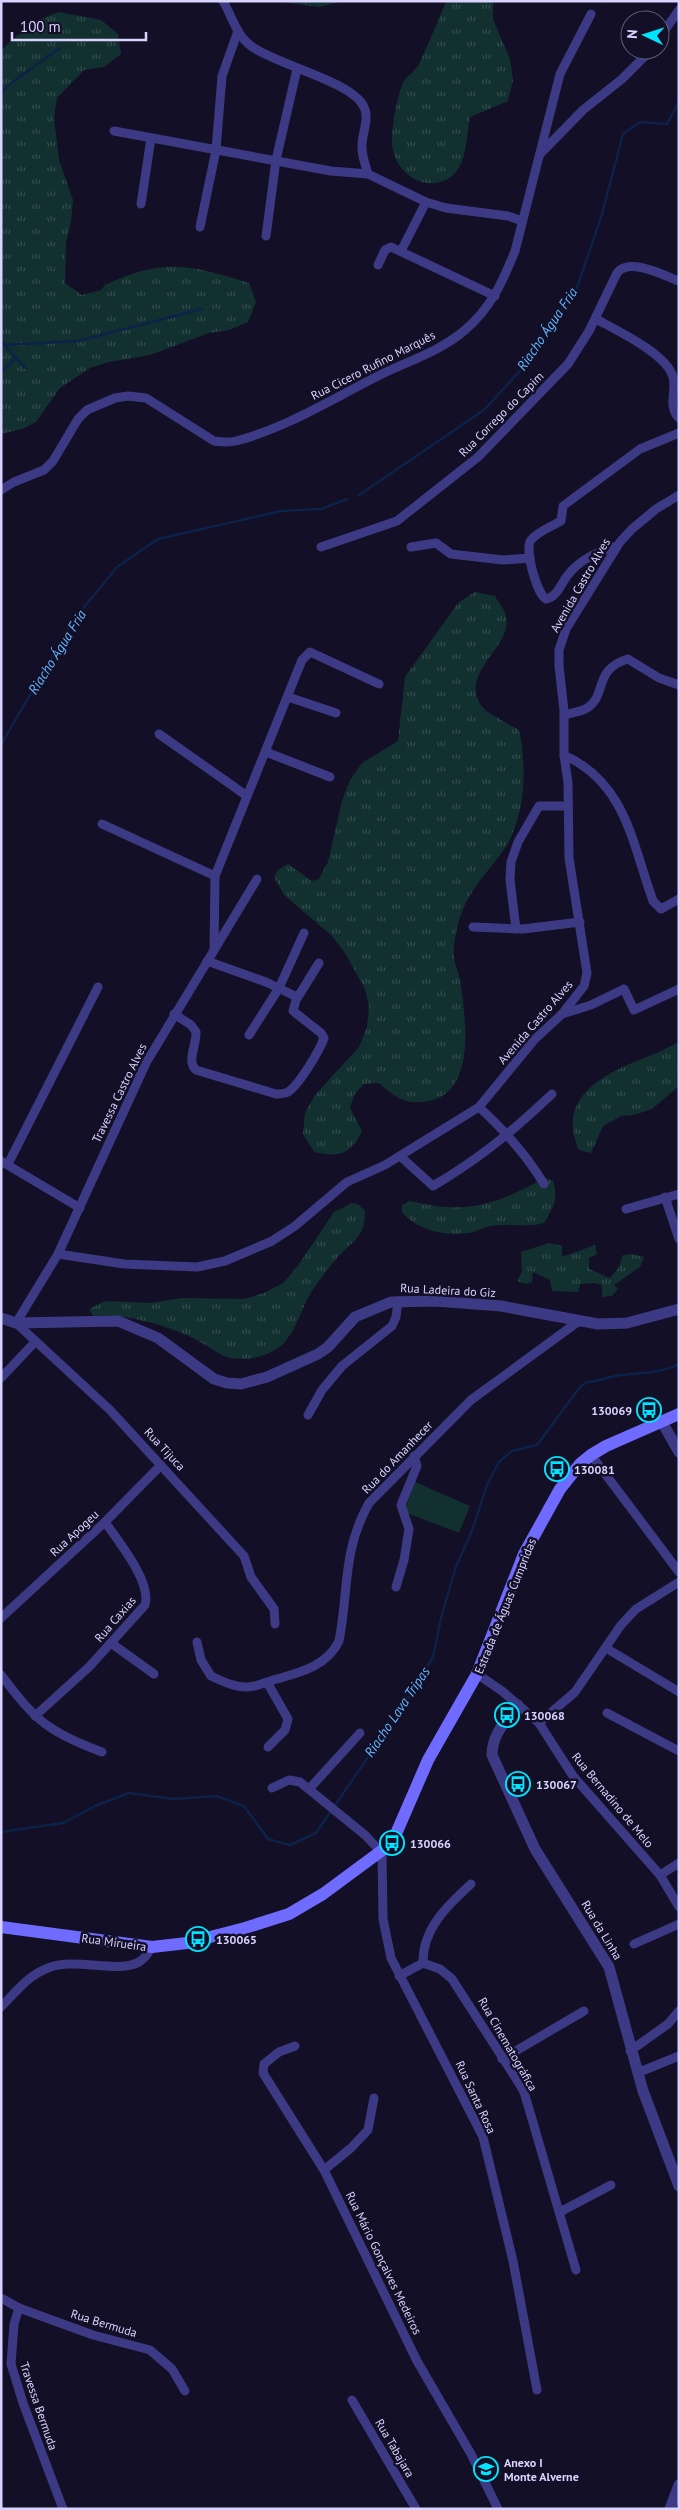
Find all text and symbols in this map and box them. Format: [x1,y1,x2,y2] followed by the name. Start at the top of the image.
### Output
[12,10,146,42] scale bar
[620,10,670,60] north arrow
[20,17,61,36] text: 100 m
[623,29,641,39] text: N
[513,284,581,374] water label: Riacho Água Fria
[308,327,438,403] street label: Rua Cicero Rufino Marquês
[455,368,547,460] street label: Rua Corrego do Capim
[547,535,613,635] street label: Avenida Castro Alves
[24,606,90,698] water label: Riacho Água Fria
[495,977,575,1067] street label: Avenida Castro Alves
[88,1041,150,1145] street label: Travessa Castro Alves
[400,1280,496,1300] street label: Rua Ladeira do Giz
[636,1397,662,1423] bus stop icon: 130069
[591,1403,632,1418] place label: 130069
[358,1417,436,1497] street label: Rua do Amanhecer
[141,1424,189,1474] street label: Rua Tijuca
[544,1456,570,1482] bus stop icon: 130081
[574,1462,615,1477] place label: 130081
[46,1507,102,1559] street label: Rua Apogeu
[471,1536,539,1676] street label: Estrada de Águas Cumpridas
[91,1593,139,1645] street label: Rua Caxias
[360,1663,434,1761] water label: Riacho Lava Tripas
[494,1702,520,1728] bus stop icon: 130068
[524,1708,565,1723] place label: 130068
[569,1749,657,1851] street label: Rua Bernadino de Melo
[505,1771,531,1797] bus stop icon: 130067
[536,1777,577,1792] place label: 130067
[379,1830,405,1856] bus stop icon: 130066
[410,1836,451,1851] place label: 130066
[578,1898,626,1963] street label: Rua da Linha
[185,1926,211,1952] bus stop icon: 130065
[81,1930,147,1954] street label: Rua Mirueira
[216,1932,257,1947] place label: 130065
[475,1994,541,2094] street label: Rua Cinematográfica
[453,2058,499,2136] street label: Rua Santa Rosa
[343,2189,425,2337] street label: Rua Mário Gonçalves Medeiros
[69,2306,139,2340] street label: Rua Bermuda
[17,2360,61,2452] street label: Travessa Bermuda
[372,2416,418,2480] street label: Rua Tabajara
[504,2455,579,2484] place label: Anexo I Monte Alverne
[473,2456,499,2482] school or university icon: Anexo I Monte Alverne

